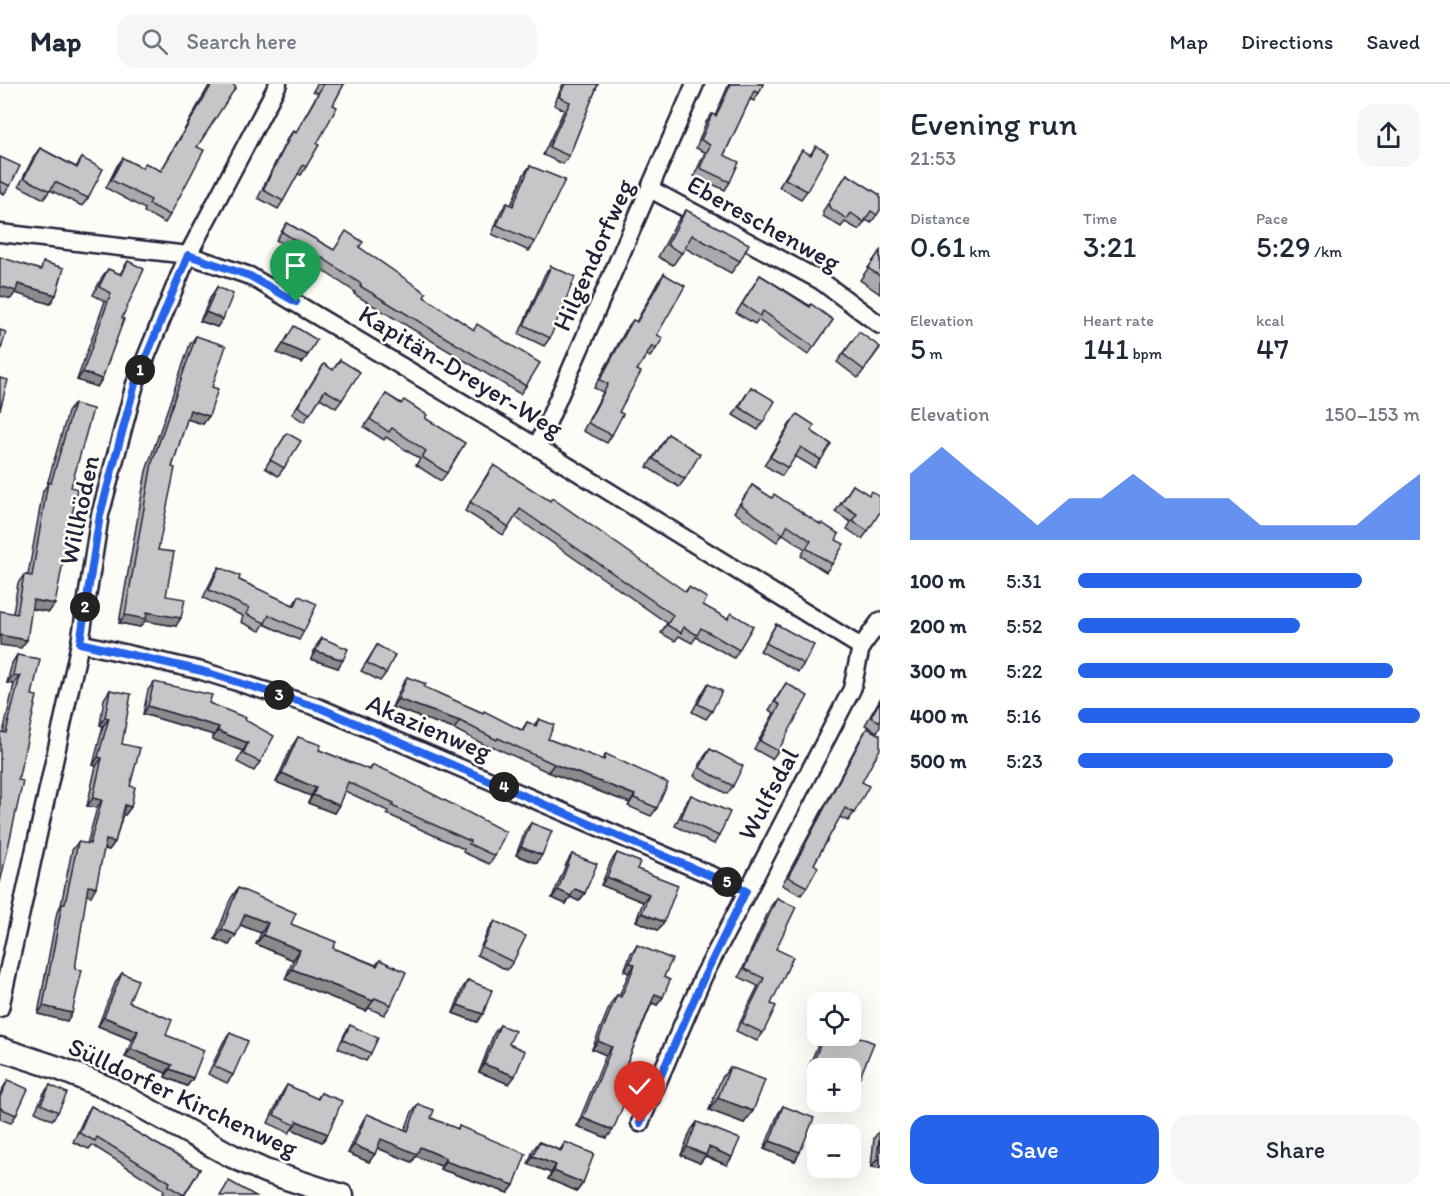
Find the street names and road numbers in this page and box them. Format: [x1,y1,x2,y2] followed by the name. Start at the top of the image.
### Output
[682,168,847,279] street label: Ebereschenweg
[545,173,641,336] street label: Hilgendorfweg
[353,297,569,445] street label: Kapitän-Dreyer-Weg
[52,452,106,568] street label: Willhöden
[362,686,497,768] street label: Akazienweg
[730,742,806,846] street label: Wulfsdal
[63,1030,303,1165] street label: Sülldorfer Kirchenweg

